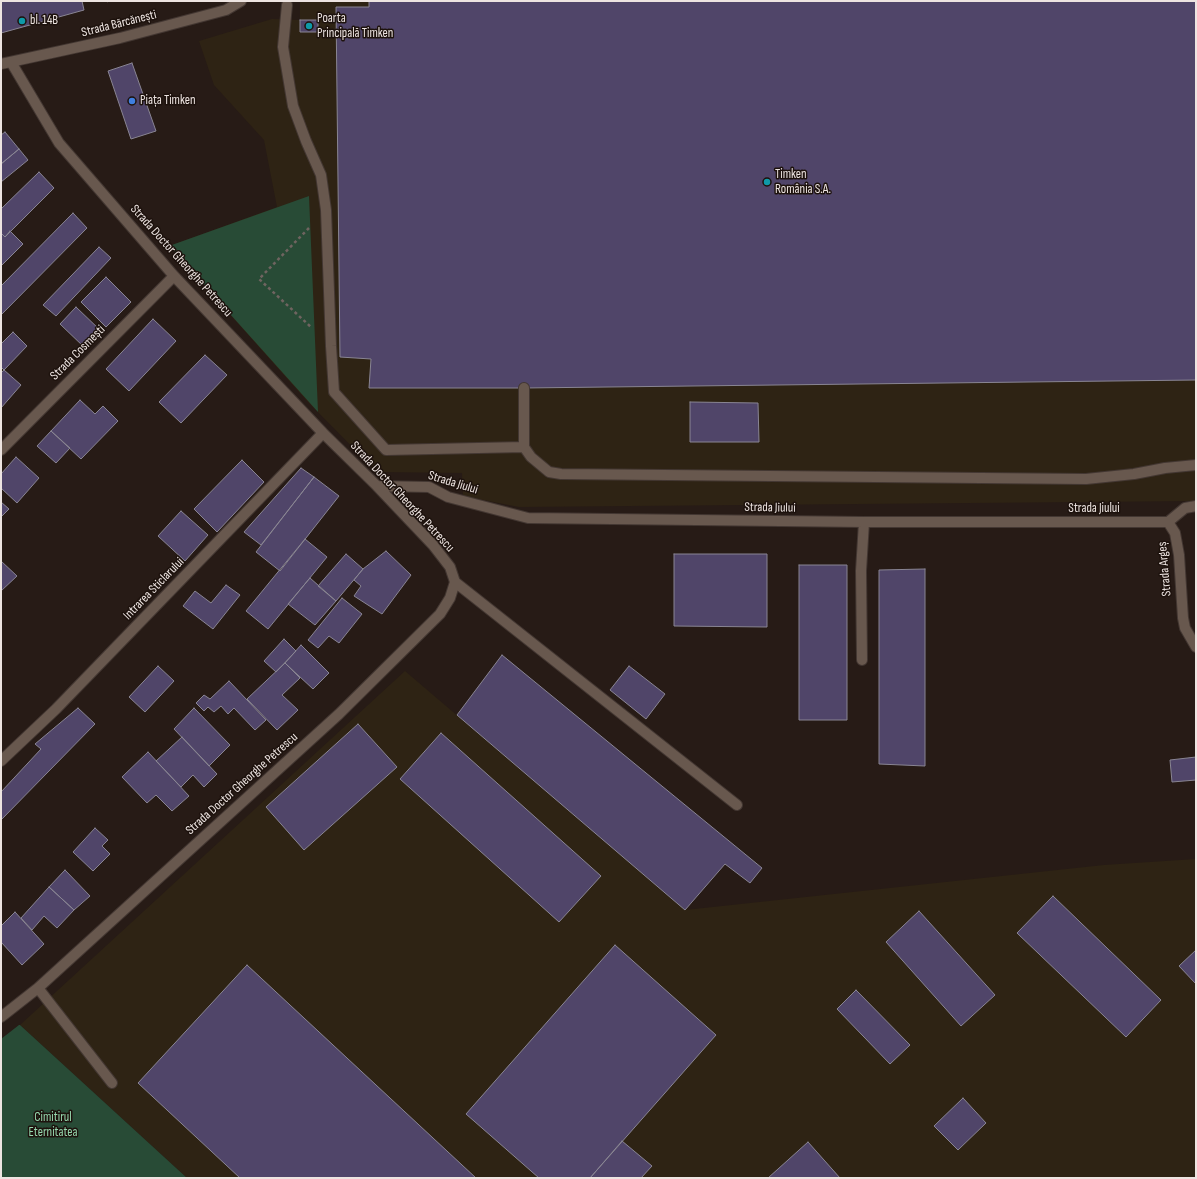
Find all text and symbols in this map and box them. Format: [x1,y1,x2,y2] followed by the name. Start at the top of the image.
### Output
[80,7,158,41] street label: Strada Bărcănești
[317,11,393,42] place label: Poarta Principală Timken
[30,13,58,29] place label: bl. 14B
[17,16,27,26] marker: bl. 14B
[304,21,314,31] marker: Poarta Principală Timken
[140,93,195,109] place label: Piața Timken
[127,96,137,106] marker: Piața Timken
[775,167,831,198] place label: Timken România S.A.
[762,177,772,187] marker: Timken România S.A.
[127,202,235,320] street label: Strada Doctor Gheorghe Petrescu
[47,322,109,384] street label: Strada Cosmești
[347,439,457,555] street label: Strada Doctor Gheorghe Petrescu
[426,468,480,498] street label: Strada Jiului
[744,500,796,516] street label: Strada Jiului
[1068,501,1120,517] street label: Strada Jiului
[1155,541,1175,597] street label: Strada Argeș
[120,555,188,623] street label: Intrarea Sticlarului
[183,730,301,838] street label: Strada Doctor Gheorghe Petrescu
[28,1110,78,1141] park label: Cimitirul Eternitatea

